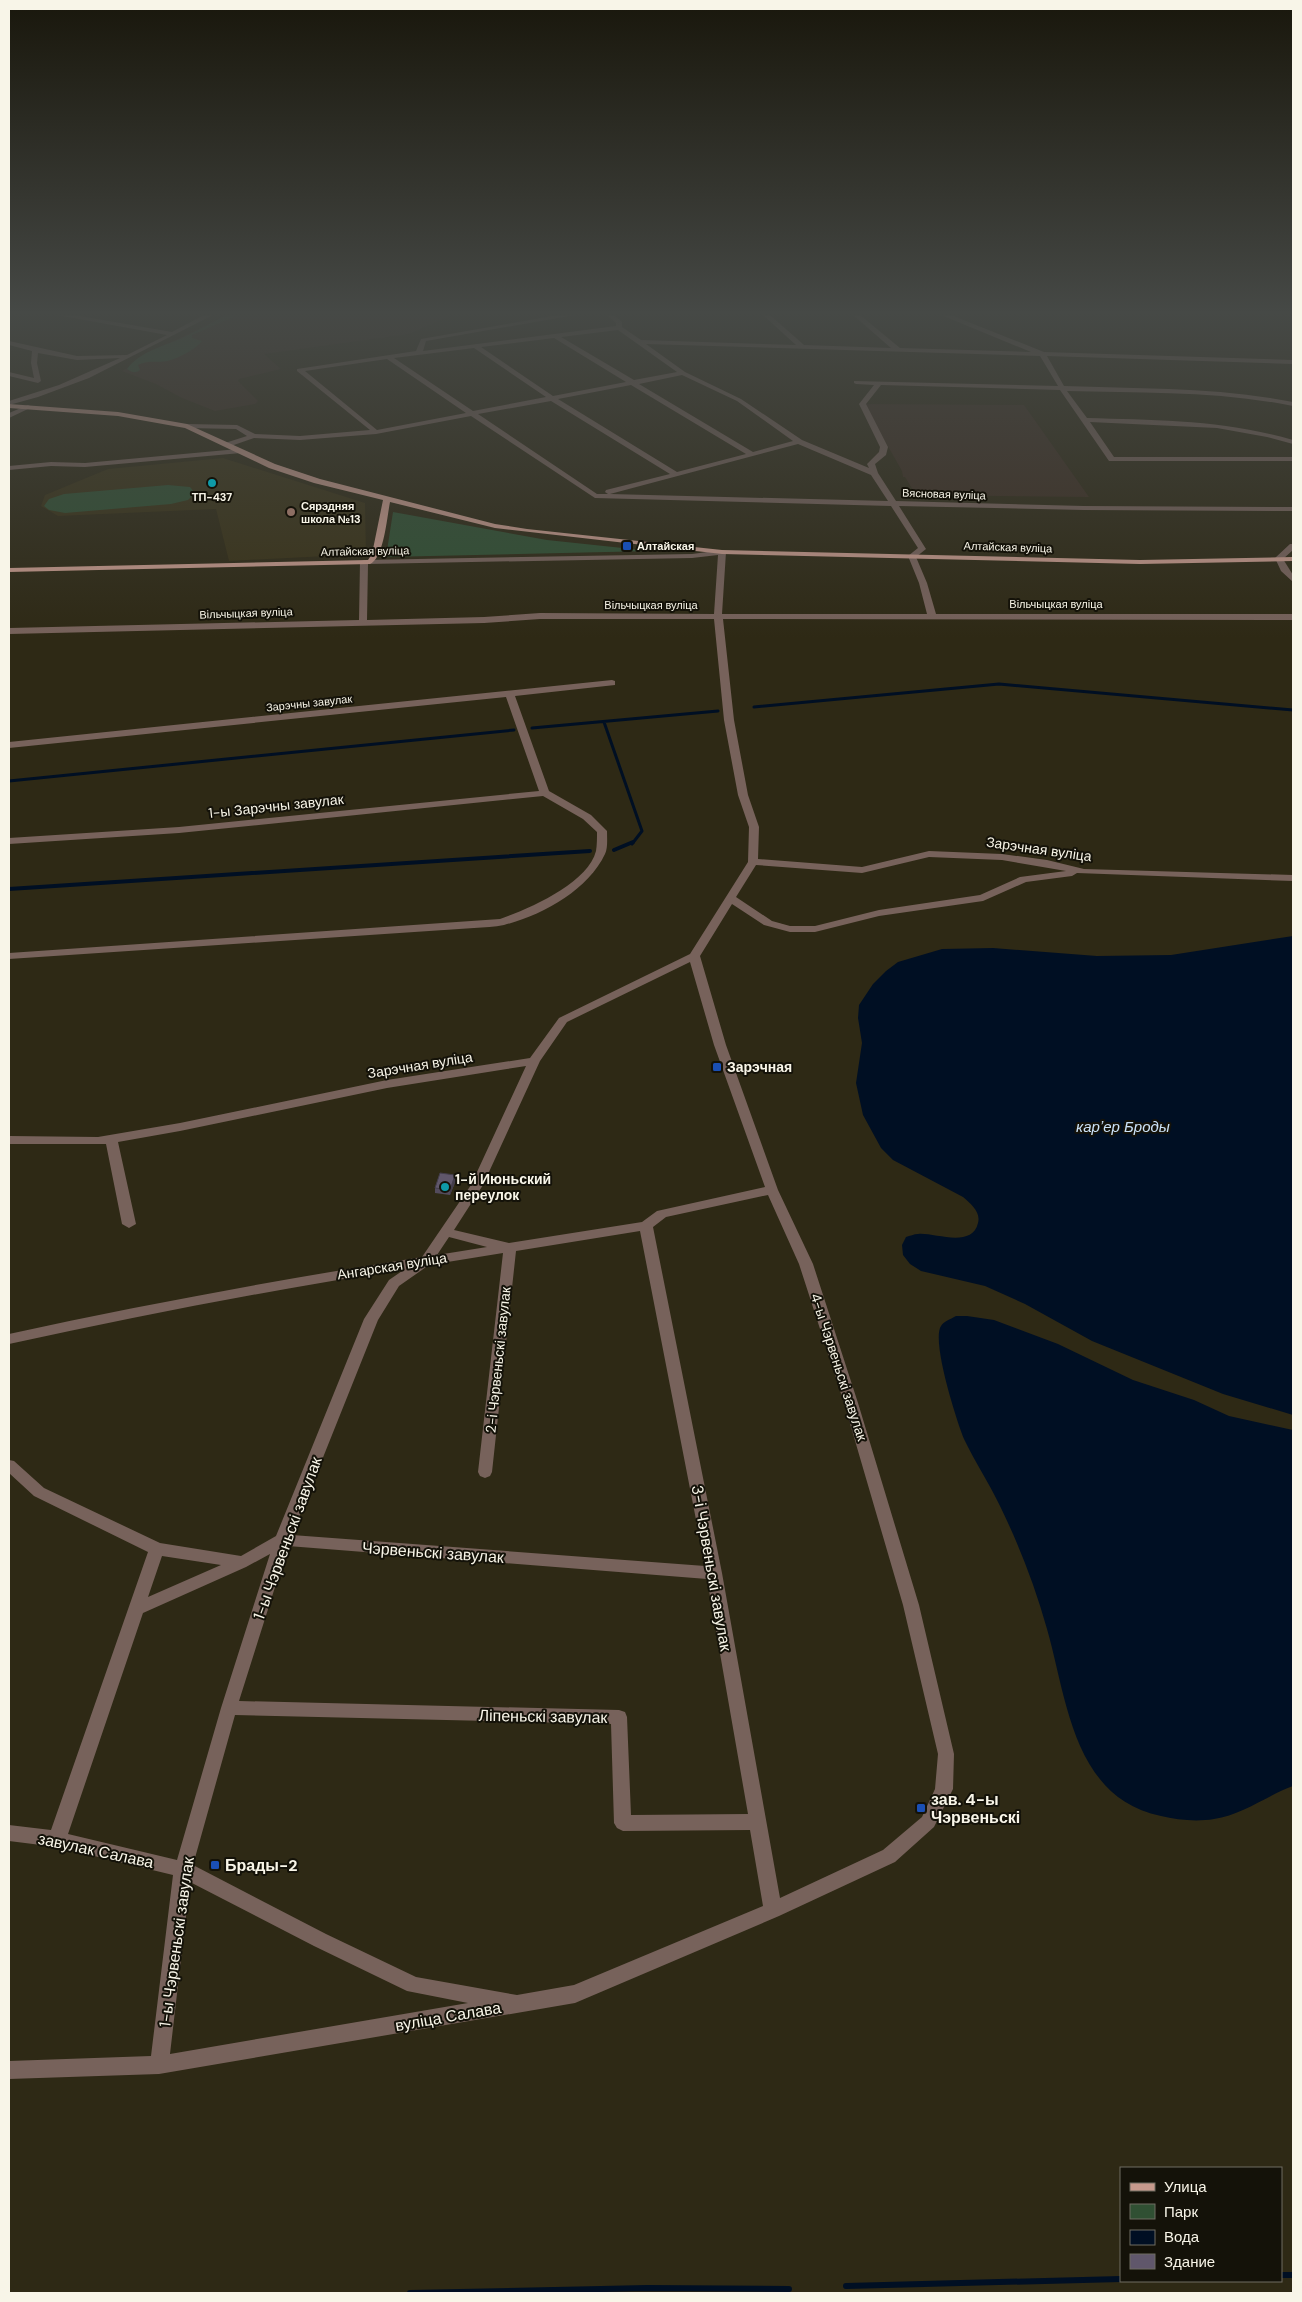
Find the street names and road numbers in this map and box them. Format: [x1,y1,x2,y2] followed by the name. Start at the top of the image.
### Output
[902,486,987,502] street label: Вясновая вуліца
[963,538,1053,556] street label: Алтайская вуліца
[321,543,410,559] street label: Алтайская вуліца
[1009,597,1104,611] street label: Вільчыцкая вуліца
[604,598,699,612] street label: Вільчыцкая вуліца
[199,604,294,622] street label: Вільчыцкая вуліца
[265,691,353,714] street label: Зарэчны завулак
[208,790,345,822] street label: 1-ы Зарэчны завулак
[985,833,1093,865] street label: Зарэчная вуліца
[366,1048,474,1082] street label: Зарэчная вуліца
[336,1248,448,1284] street label: Ангарская вуліца
[481,1285,515,1434] street label: 2-і Чэрвеньскі завулак
[807,1291,872,1444] street label: 4-ы Чэрвеньскі завулак
[248,1453,327,1622] street label: 1-ы Чэрвеньскі завулак
[687,1483,737,1654] street label: 3-і Чэрвеньскі завулак
[361,1537,506,1568] street label: Чэрвеньскі завулак
[478,1705,609,1728] street label: Ліпеньскі завулак
[36,1828,156,1873] street label: завулак Салава
[154,1855,199,2029] street label: 1-ы Чэрвеньскі завулак
[394,1997,503,2036] street label: вуліца Салава

